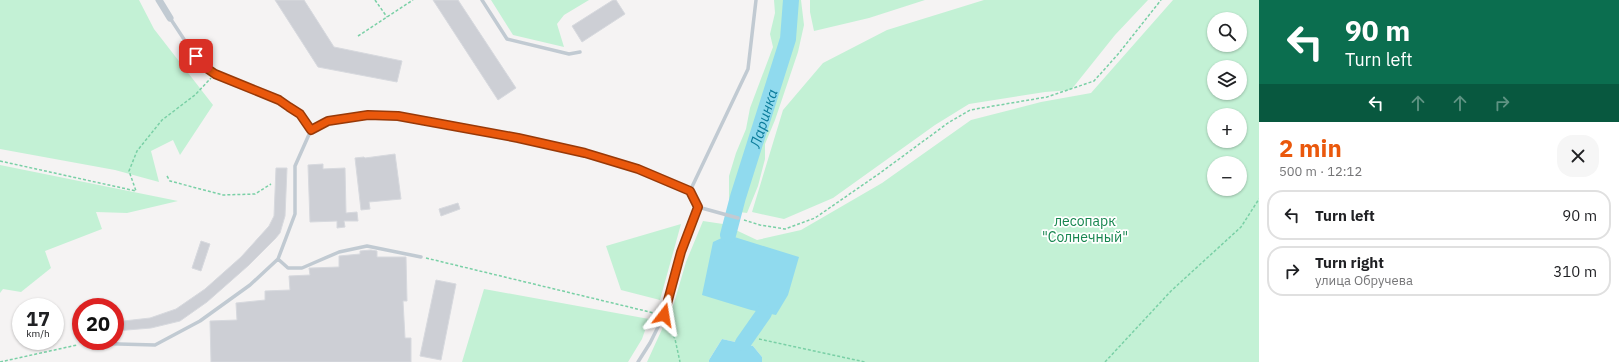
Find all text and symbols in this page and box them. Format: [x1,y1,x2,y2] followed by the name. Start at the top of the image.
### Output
[1207,12,1247,196] map controls
[1207,12,1247,52] button: search
[1345,12,1410,49] text: 90 m
[1279,16,1331,68] icon: left
[179,39,213,73] pin
[185,45,207,67] icon: arrive
[1345,48,1413,71] text: Turn left
[1207,60,1247,100] button: layers
[744,86,781,151] water label: Ларинка
[1365,92,1387,114] icon: left
[1407,92,1429,114] icon: ahead
[1449,92,1471,114] icon: ahead
[1491,92,1513,114] icon: right
[1207,108,1247,148] button: +
[1279,132,1342,164] text: 2 min
[1557,135,1599,177] button: close
[1207,156,1247,196] button: −
[1279,163,1362,180] text: 500 m · 12:12
[1281,204,1303,226] icon: left
[1315,206,1375,225] text: Turn left
[1562,206,1597,225] text: 90 m
[1042,212,1128,246] park label: лесопарк "Солнечный"
[1315,253,1384,272] text: Turn right
[1281,260,1303,282] icon: right
[1553,262,1597,281] text: 310 m
[1315,272,1413,289] text: улица Обручева
[643,294,685,336] position arrow
[72,298,124,350] speed limit sign: 20
[26,305,50,332] text: 17
[26,327,50,340] text: km/h

